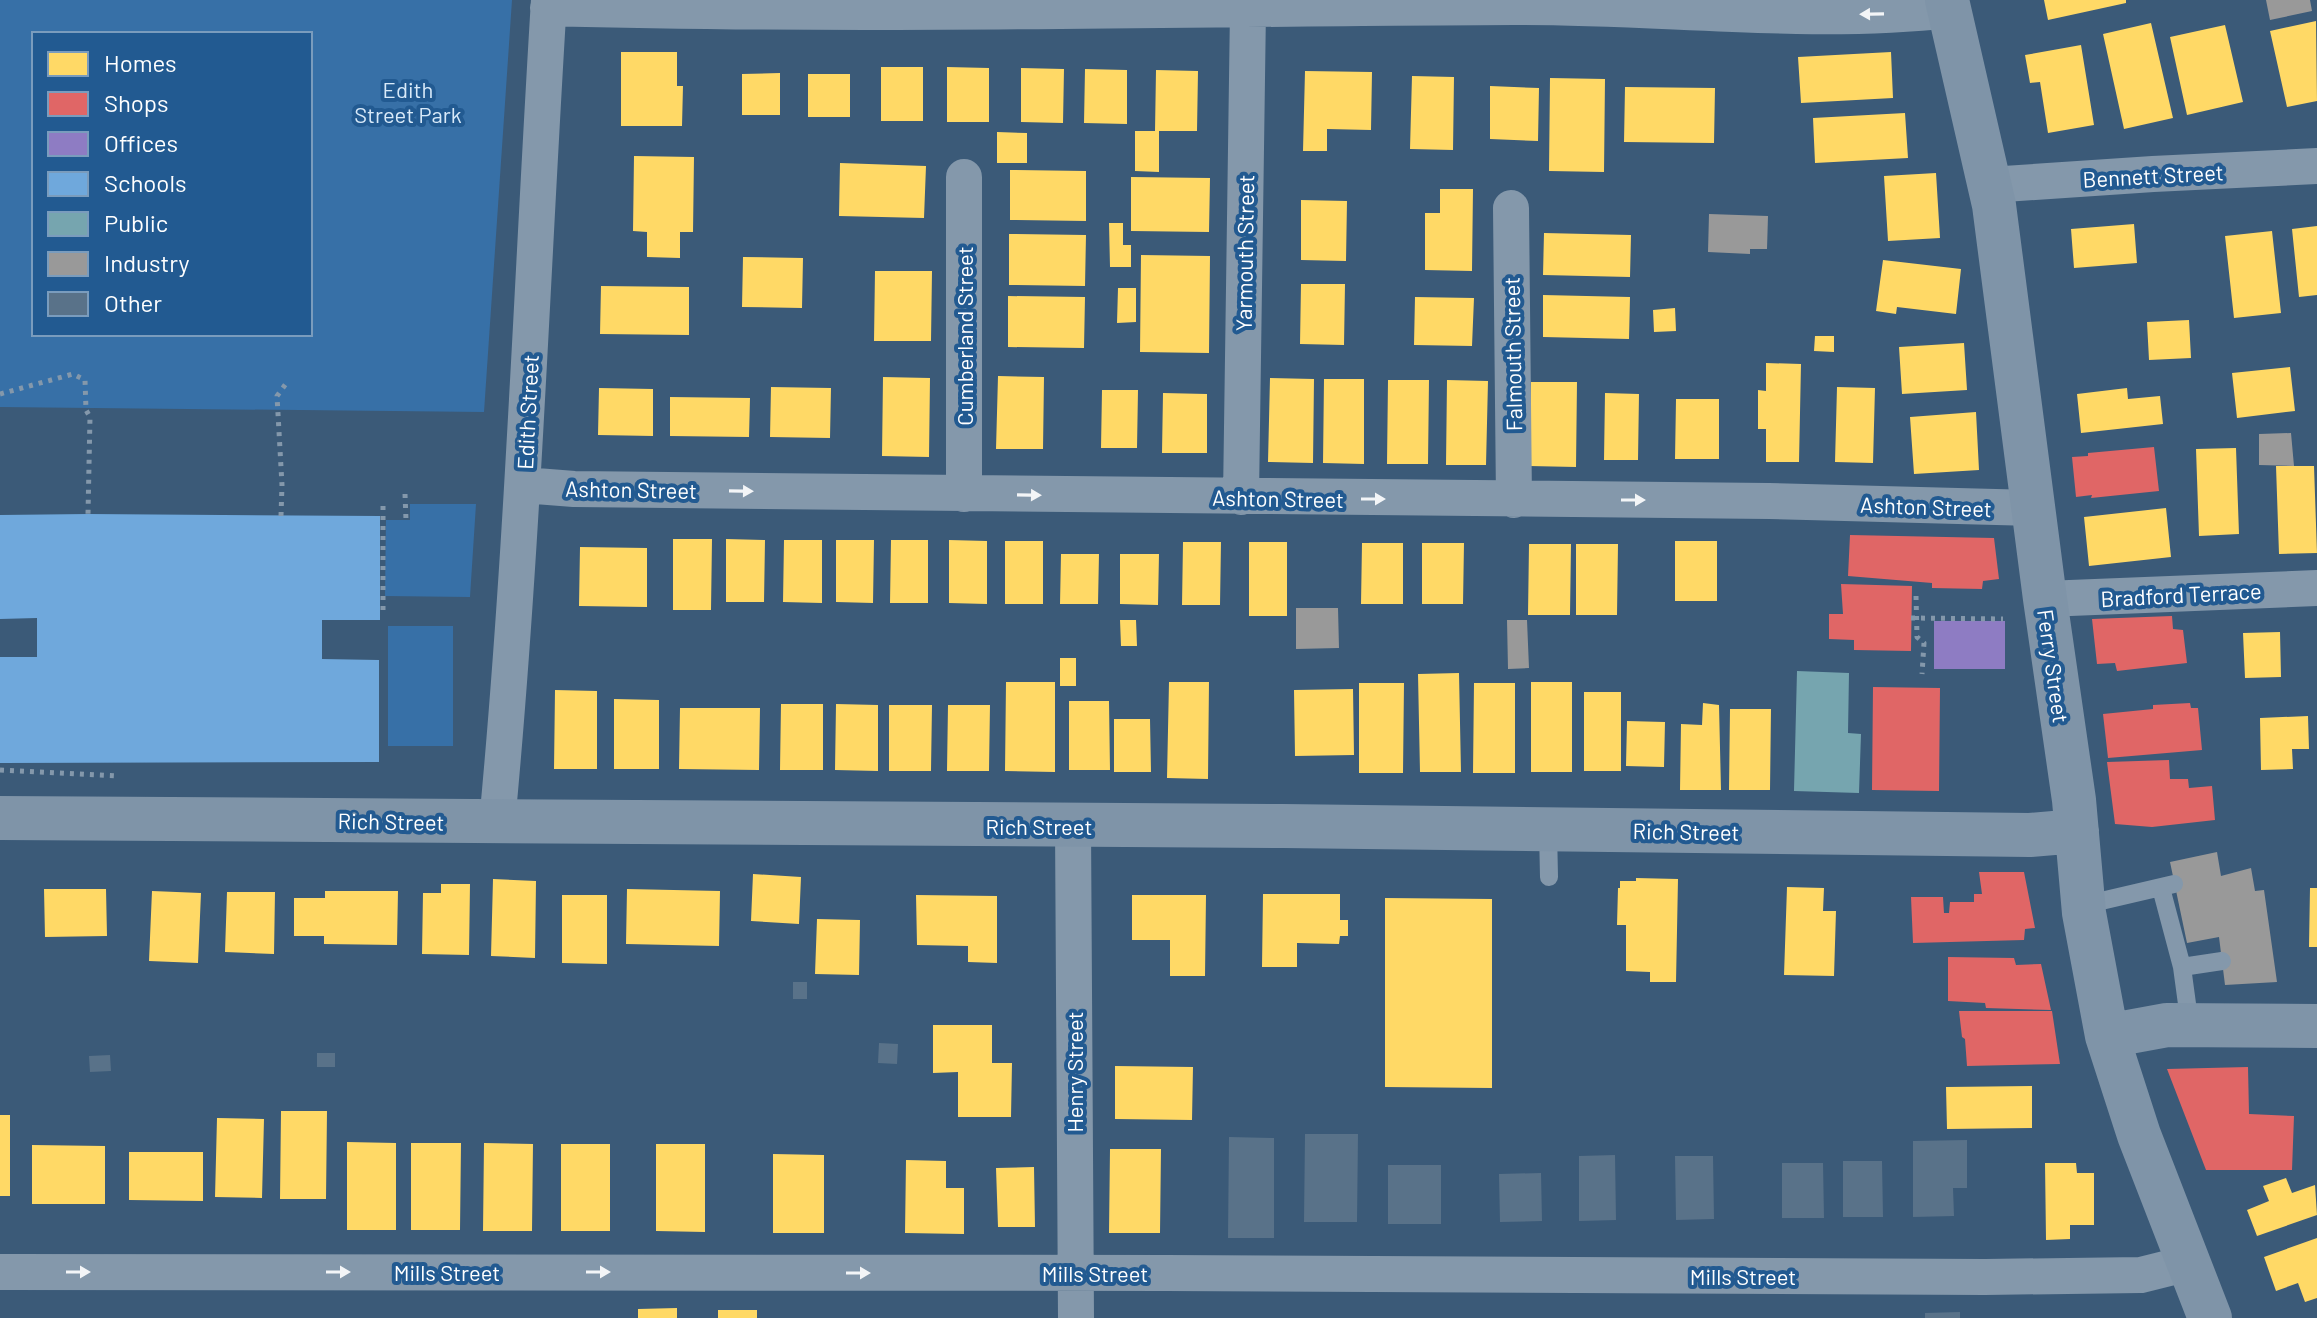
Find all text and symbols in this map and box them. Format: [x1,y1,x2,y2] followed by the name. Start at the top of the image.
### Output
[1859,8,1884,21] one-way arrow
[32,32,312,336] legend
[104,48,177,77] text: Homes
[354,76,462,127] park label: Edith Street Park
[104,88,169,117] text: Shops
[104,128,178,157] text: Offices
[2082,158,2224,192] street label: Bennett Street
[104,168,187,197] text: Schools
[1230,174,1258,332] street label: Yarmouth Street
[104,208,168,237] text: Public
[951,246,977,426] street label: Cumberland Street
[104,248,190,277] text: Industry
[1498,277,1526,431] street label: Falmouth Street
[104,288,162,317] text: Other
[511,354,543,470] street label: Edith Street
[565,475,697,503] street label: Ashton Street
[1212,484,1344,512] street label: Ashton Street
[729,485,754,497] one-way arrow
[1017,488,1042,501] one-way arrow
[1860,491,1992,521] street label: Ashton Street
[1361,493,1386,505] one-way arrow
[1621,494,1646,506] one-way arrow
[2100,577,2262,611] street label: Bradford Terrace
[2033,607,2075,725] street label: Ferry Street
[337,807,445,835] street label: Rich Street
[986,813,1092,839] street label: Rich Street
[1632,817,1740,845] street label: Rich Street
[1061,1011,1087,1133] street label: Henry Street
[394,1259,500,1285] street label: Mills Street
[1042,1260,1148,1286] street label: Mills Street
[1690,1263,1796,1289] street label: Mills Street
[66,1266,91,1278] one-way arrow
[326,1266,351,1278] one-way arrow
[586,1266,611,1278] one-way arrow
[846,1267,871,1279] one-way arrow

